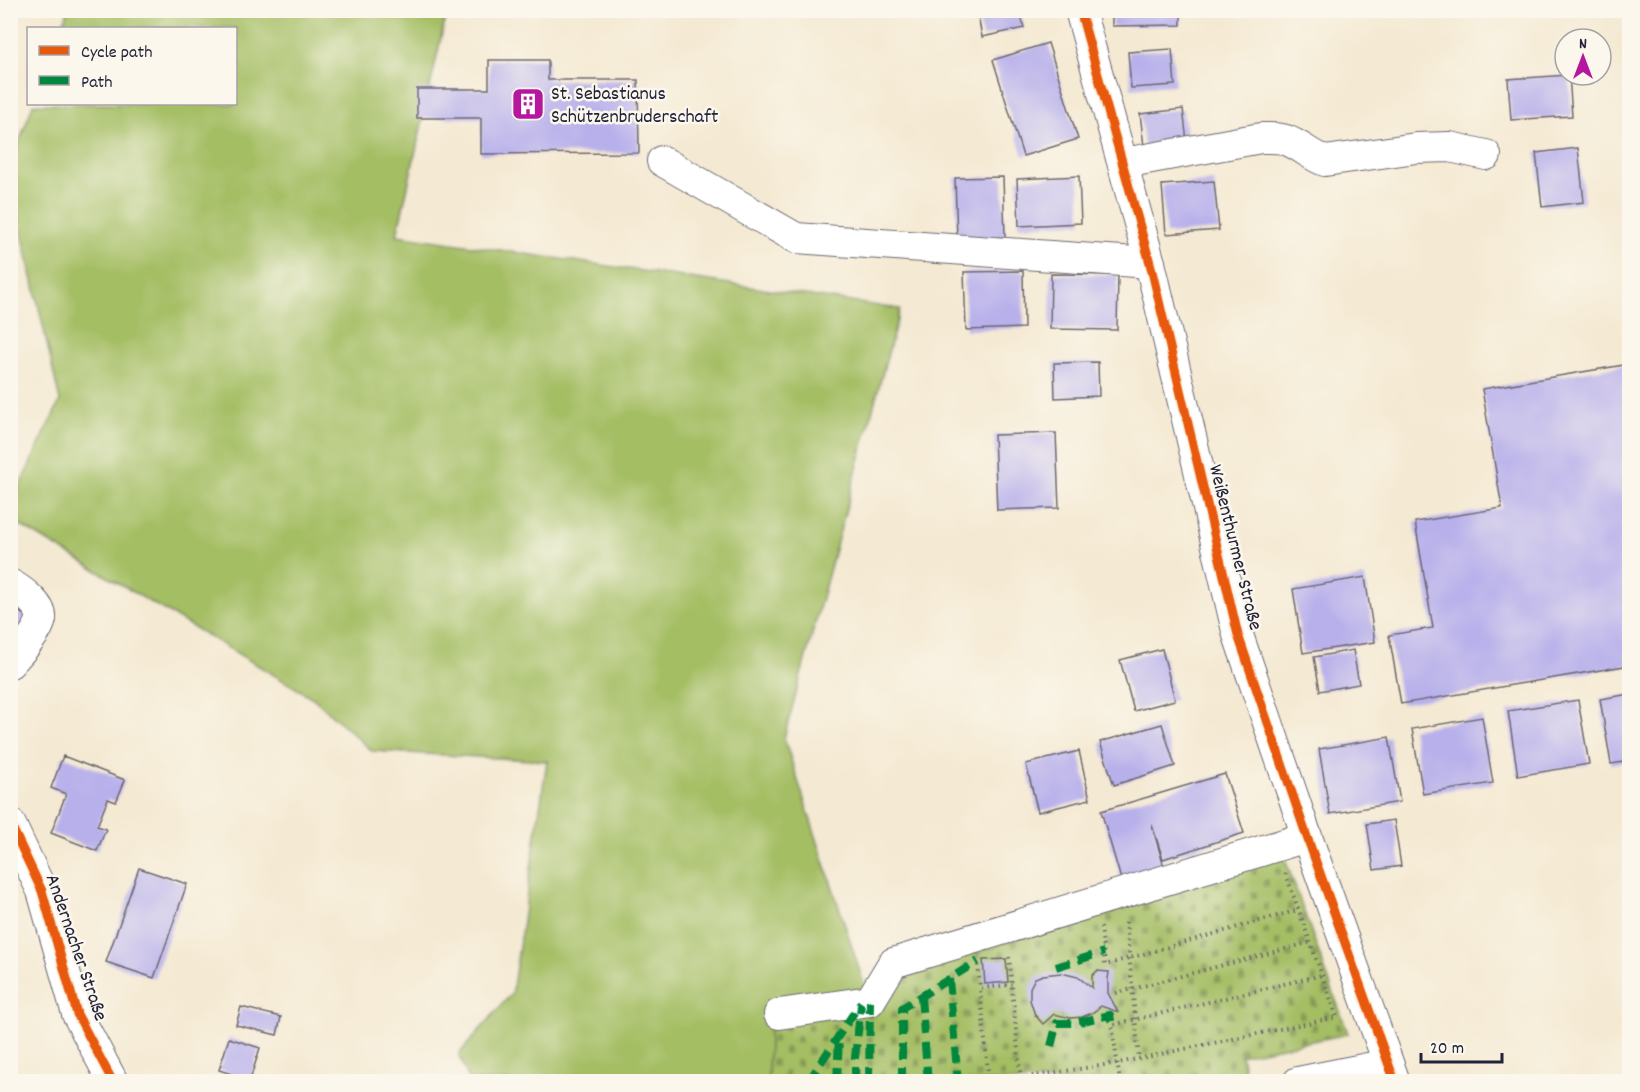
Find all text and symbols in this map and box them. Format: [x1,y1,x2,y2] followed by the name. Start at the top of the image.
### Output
[27,27,237,105] legend
[1553,27,1613,87] north arrow
[1579,33,1587,56] text: N
[81,41,152,66] text: Cycle path
[81,71,113,96] text: Path
[551,81,718,132] place label: St. Sebastianus Schützenbruderschaft
[510,86,546,122] building icon: St. Sebastianus Schützenbruderschaft
[1200,462,1268,634] street label: Weißenthurmer Straße
[37,871,113,1025] street label: Andernacher Straße
[1421,1026,1502,1064] scale bar
[1430,1037,1464,1062] text: 20 m

